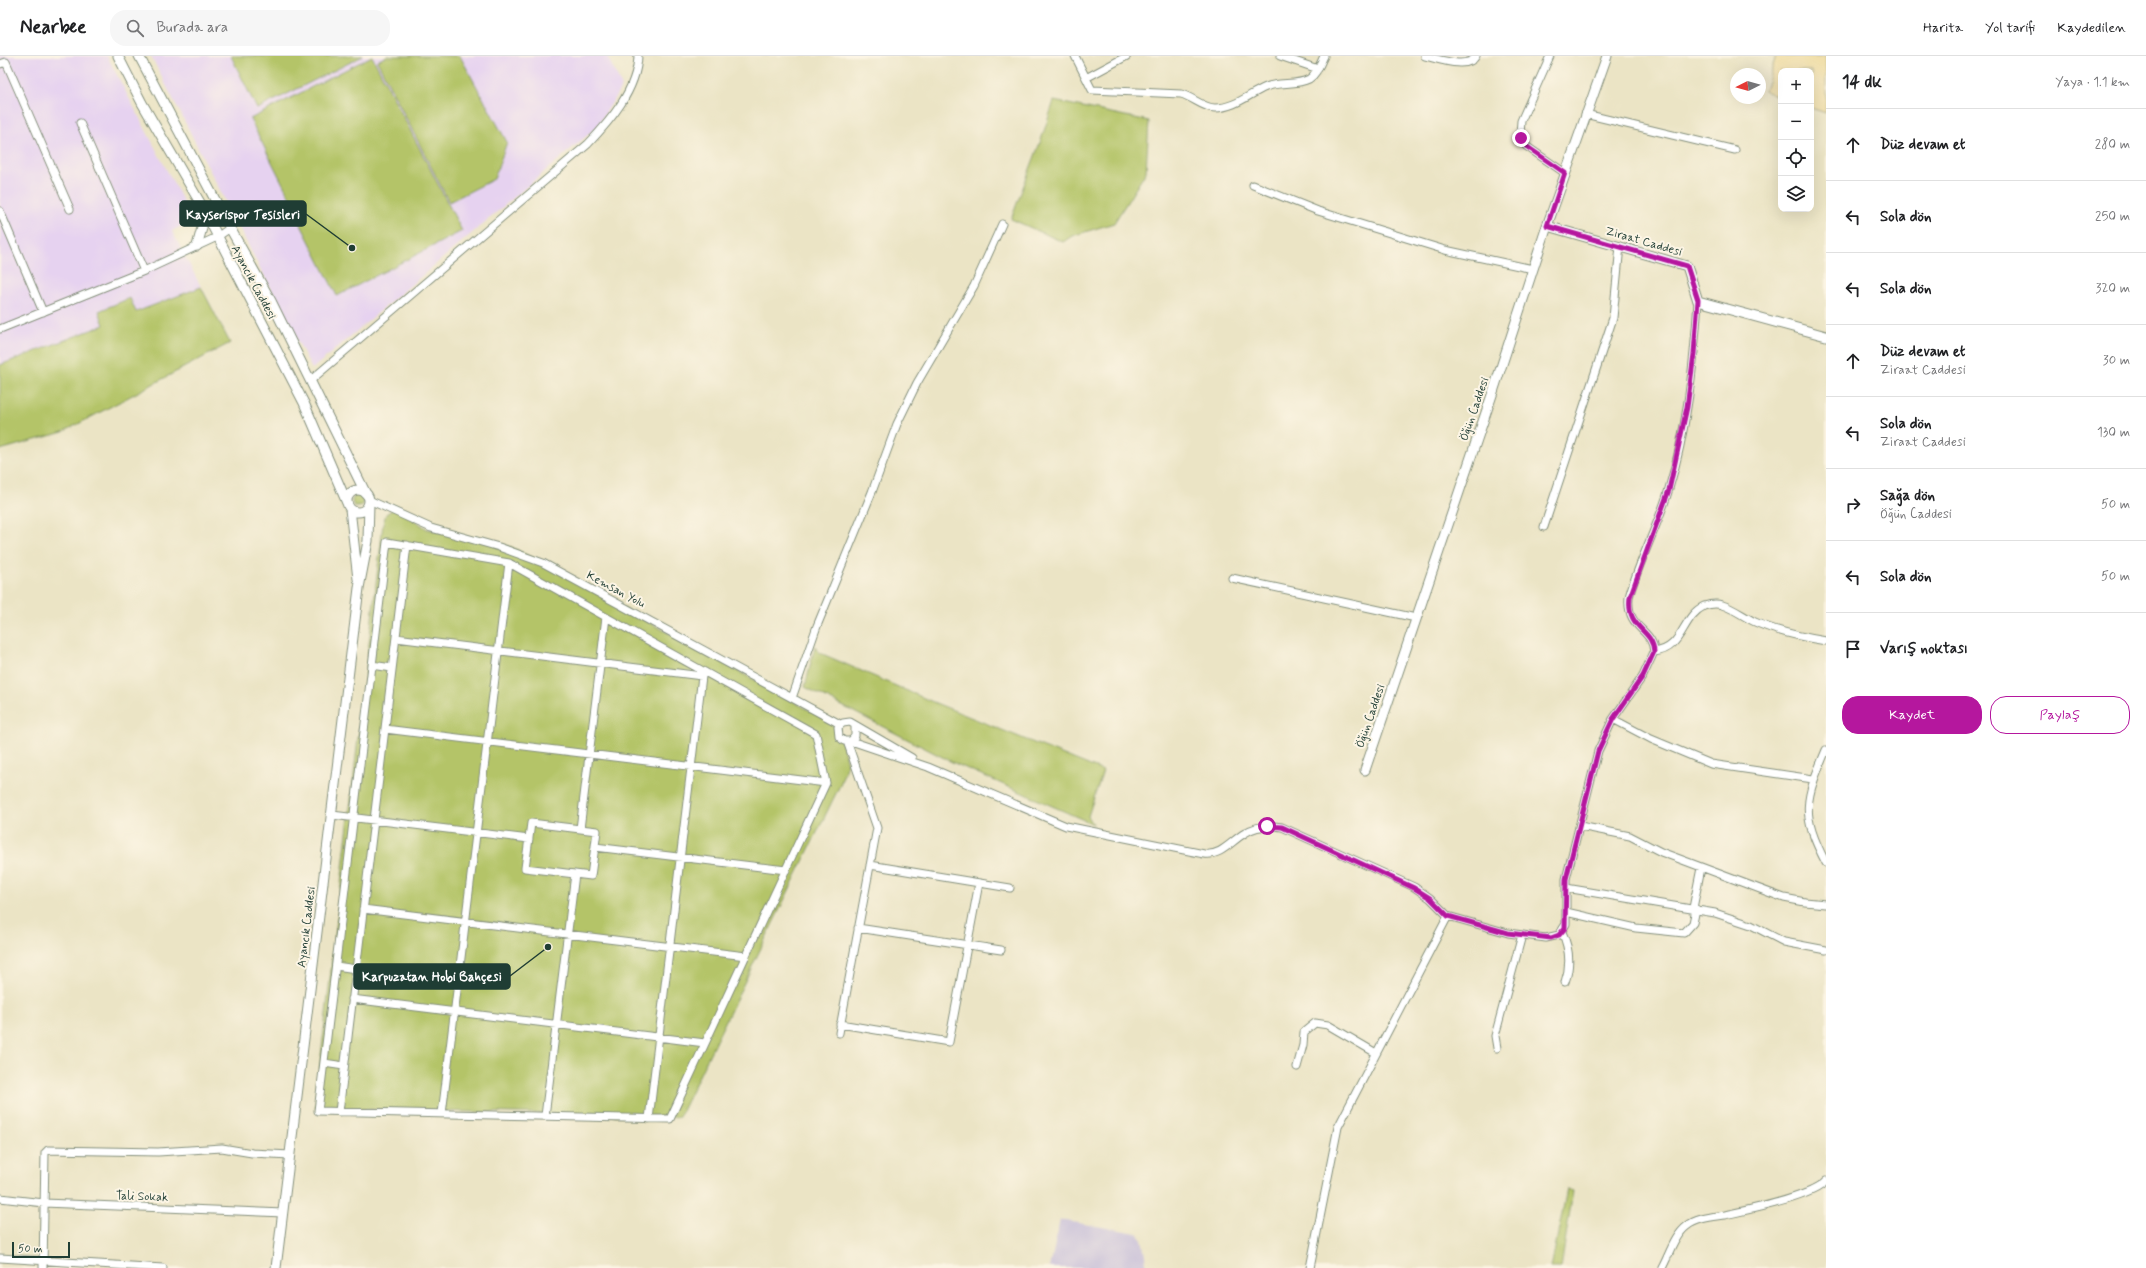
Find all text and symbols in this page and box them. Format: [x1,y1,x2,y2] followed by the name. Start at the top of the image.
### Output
[110,10,390,46] search box
[20,15,86,40] text: Nearbee
[124,17,146,39] icon: search
[156,18,228,38] text: Burada ara
[1923,19,1963,37] text: Harita
[1985,19,2035,37] text: Yol tarifi
[2057,19,2126,37] text: Kaydedilen
[1730,68,1766,104] north arrow
[1778,68,1814,212] map controls
[1778,68,1814,104] button: +
[1842,71,1882,93] text: 14 dk
[2055,74,2130,91] text: Yaya · 1.1 km
[1778,104,1814,140] button: −
[1512,129,1530,147] route end
[1842,134,1864,156] icon: ahead
[1880,135,1965,155] text: Düz devam et
[2095,136,2130,153] text: 280 m
[1778,140,1814,176] button: locate
[1778,176,1814,212] button: layers
[180,201,306,226] callout: Kayserispor Tesisleri
[1842,206,1864,228] icon: left
[186,207,300,224] text: Kayserispor Tesisleri
[1880,207,1932,227] text: Sola dön
[2095,208,2130,225] text: 250 m
[1603,223,1684,261] street label: Ziraat Caddesi
[227,243,279,322] street label: Ayancık Caddesi
[1842,278,1864,300] icon: left
[1880,279,1932,299] text: Sola dön
[2096,280,2130,297] text: 320 m
[1880,342,1965,362] text: Düz devam et
[1842,350,1864,372] icon: ahead
[2103,352,2130,369] text: 30 m
[1880,362,1966,379] text: Ziraat Caddesi
[1457,375,1493,443] street label: Öğün Caddesi
[1880,414,1932,434] text: Sola dön
[1842,422,1864,444] icon: left
[2097,424,2130,441] text: 130 m
[1880,434,1966,451] text: Ziraat Caddesi
[1880,486,1935,506] text: Sağa dön
[1842,494,1864,516] icon: right
[2101,496,2130,513] text: 50 m
[1880,506,1952,523] text: Öğün Caddesi
[1842,566,1864,588] icon: left
[1880,567,1932,587] text: Sola dön
[583,568,648,612] street label: Kemsan Yolu
[2101,568,2130,585] text: 50 m
[1842,638,1864,660] icon: arrive
[1880,639,1968,659] text: Varış noktası
[1353,682,1389,750] street label: Öğün Caddesi
[1842,696,1982,734] button: Kaydet
[1990,696,2130,734] button: Paylaş
[1258,817,1276,835] route start
[294,885,320,969] street label: Ayancık Caddesi
[354,964,510,989] callout: Karpuzatan Hobi Bahçesi
[362,969,502,986] text: Karpuzatan Hobi Bahçesi
[116,1188,168,1206] street label: Tali Sokak
[12,1240,70,1259] scale bar
[18,1242,43,1256] text: 50 m

